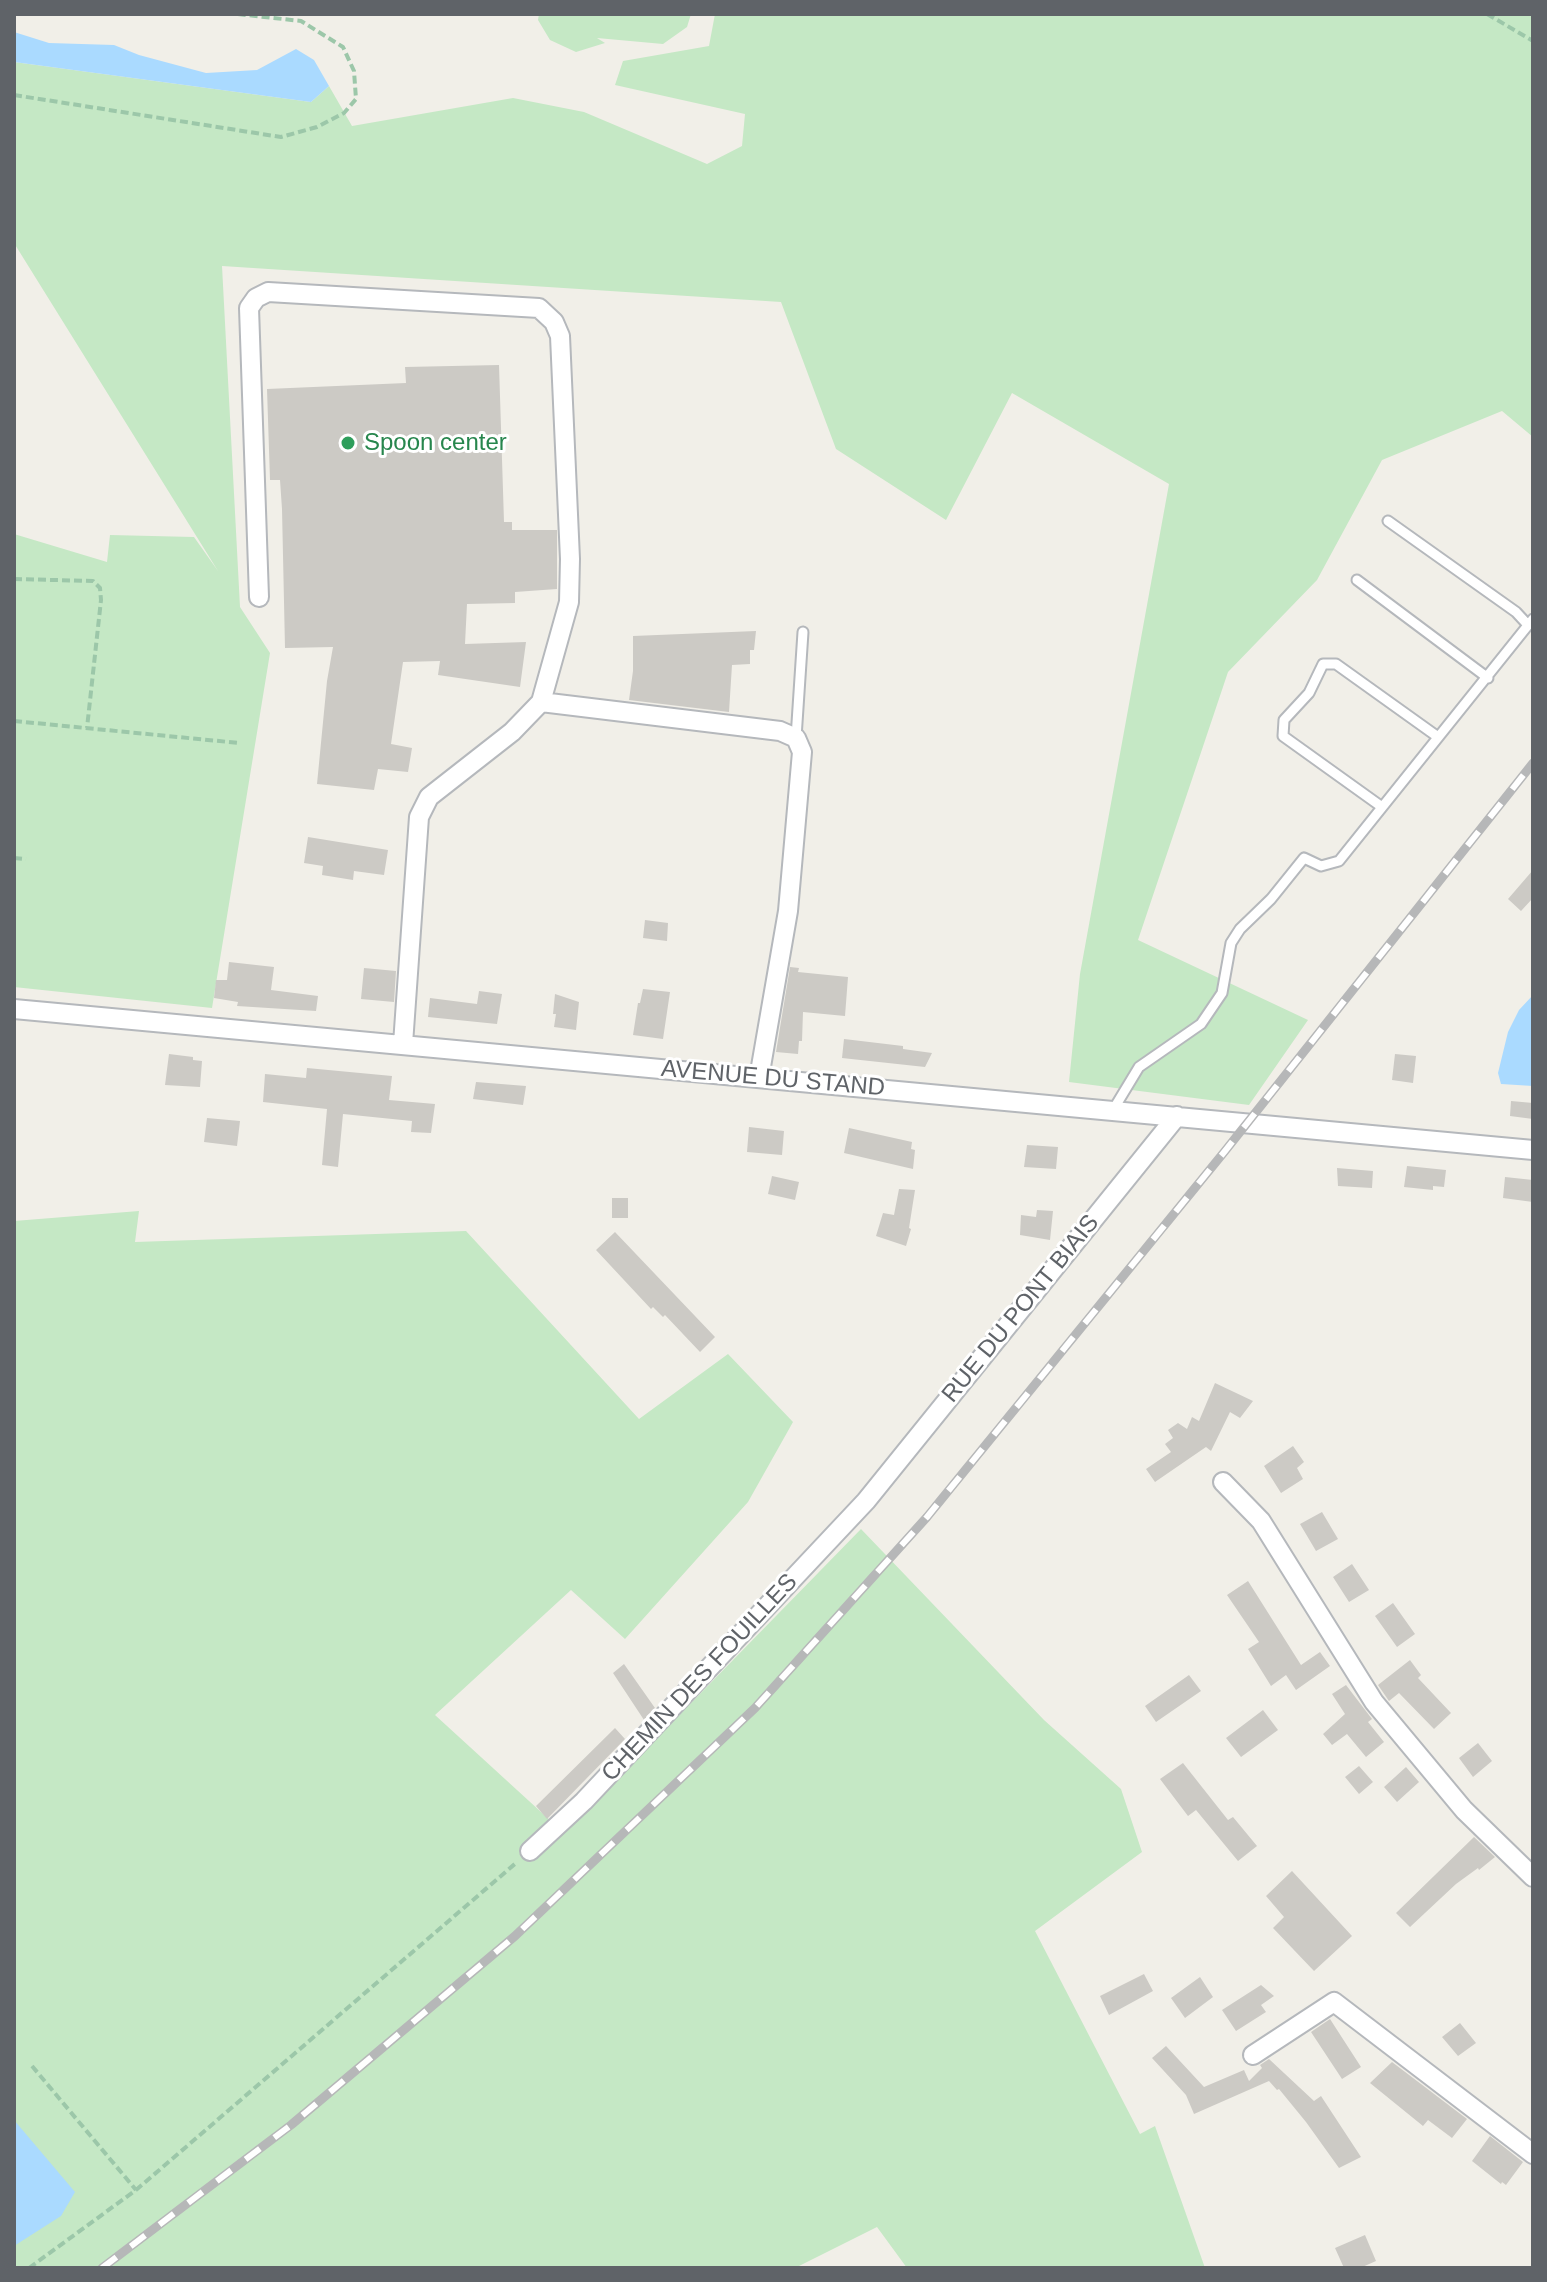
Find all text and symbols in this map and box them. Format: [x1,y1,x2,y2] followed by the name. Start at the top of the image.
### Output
[364,429,507,457] place label: Spoon center
[339,434,357,452] marker: Spoon center
[660,1055,886,1103] street label: AVENUE DU STAND
[936,1209,1106,1409] street label: RUE DU PONT BIAIS
[596,1568,804,1788] street label: CHEMIN DES FOUILLES

